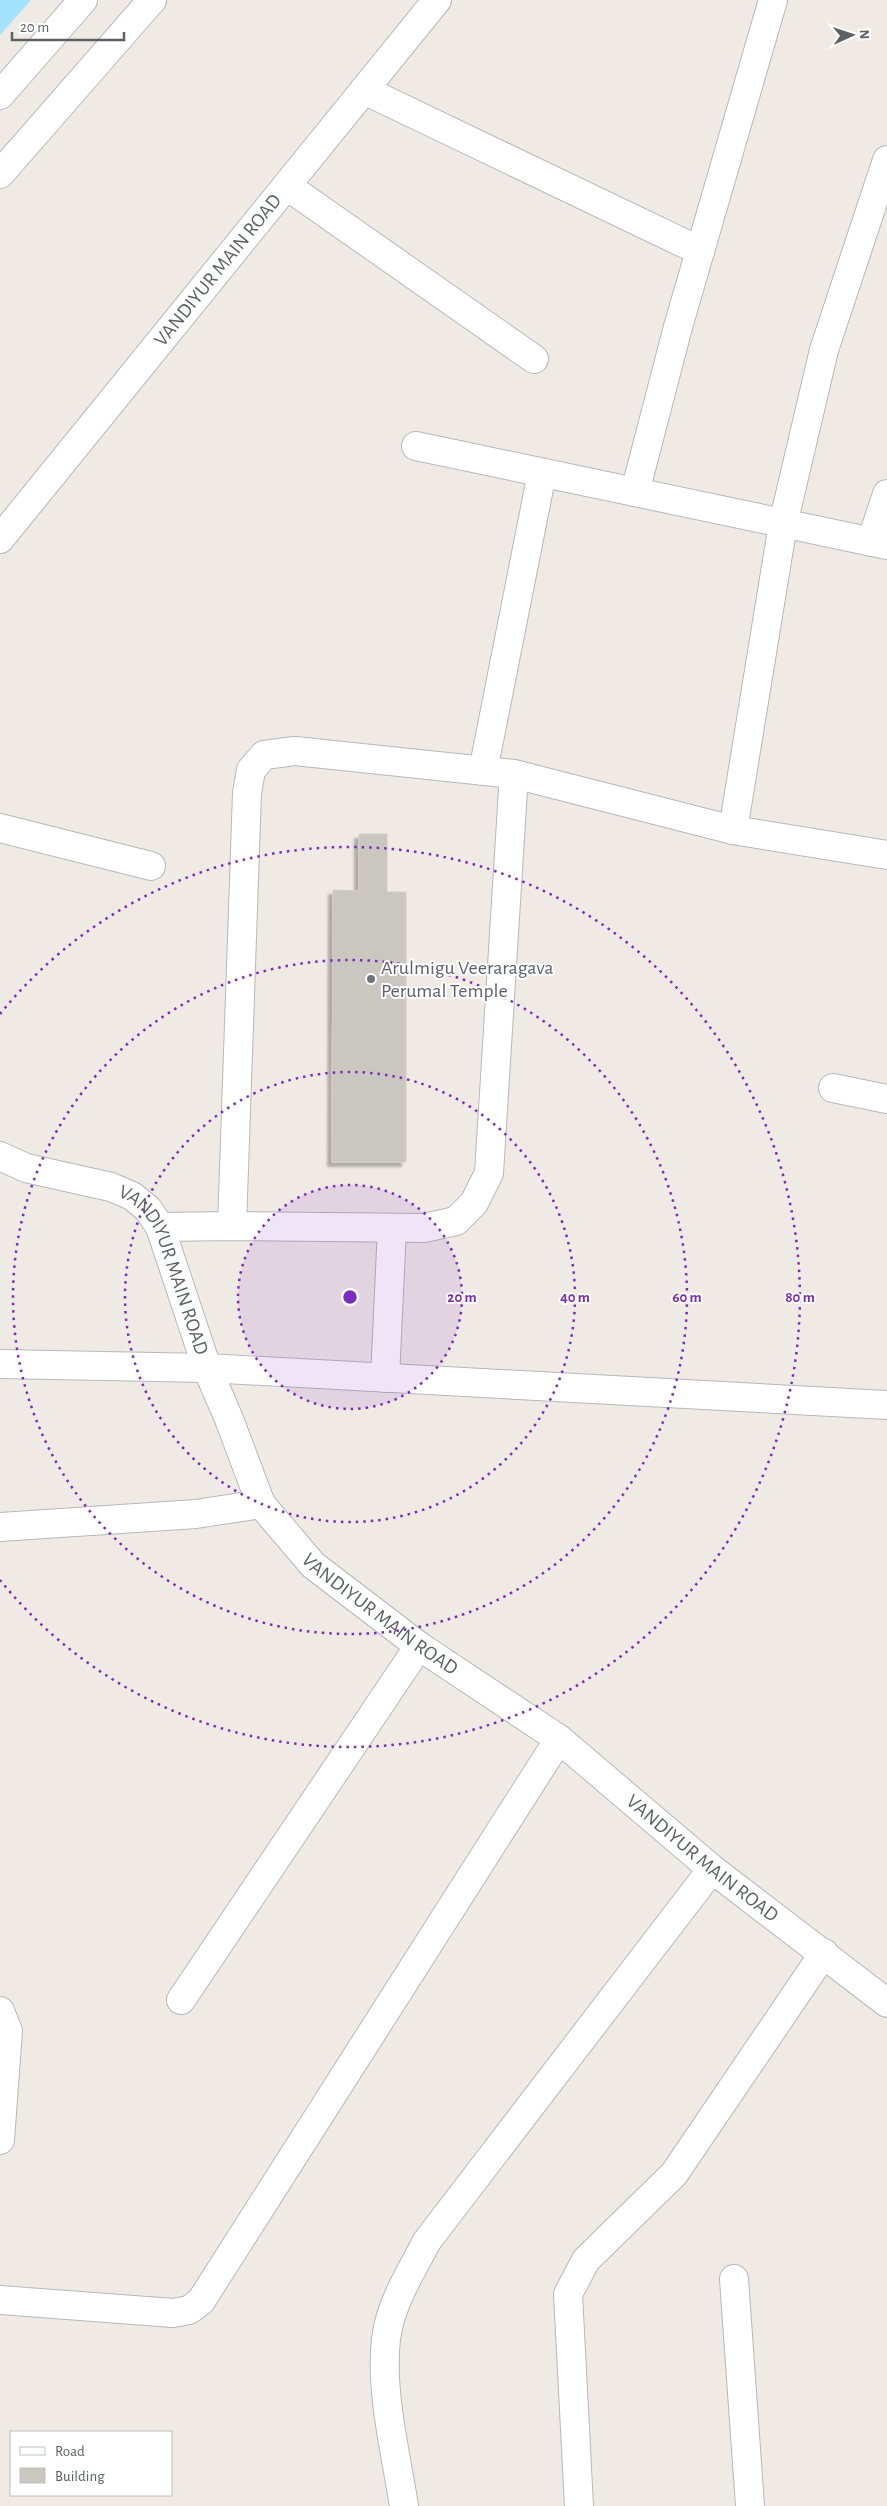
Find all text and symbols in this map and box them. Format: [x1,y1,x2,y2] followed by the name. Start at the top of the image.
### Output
[12,10,125,42] scale bar
[827,10,877,60] north arrow
[20,20,49,35] text: 20 m
[857,29,871,40] text: N
[150,190,285,350] street label: VANDIYUR MAIN ROAD
[381,958,554,1001] place label: Arulmigu Veeraragava Perumal Temple
[365,973,377,985] marker: Arulmigu Veeraragava Perumal Temple
[116,1182,212,1357] street label: VANDIYUR MAIN ROAD
[341,1288,359,1306] centre of rings
[447,1290,477,1305] text: 20 m
[560,1290,590,1305] text: 40 m
[672,1290,702,1305] text: 60 m
[785,1290,815,1305] text: 80 m
[298,1550,462,1679] street label: VANDIYUR MAIN ROAD
[623,1791,782,1926] street label: VANDIYUR MAIN ROAD
[10,2431,172,2496] legend
[55,2444,85,2459] text: Road
[55,2469,105,2484] text: Building

